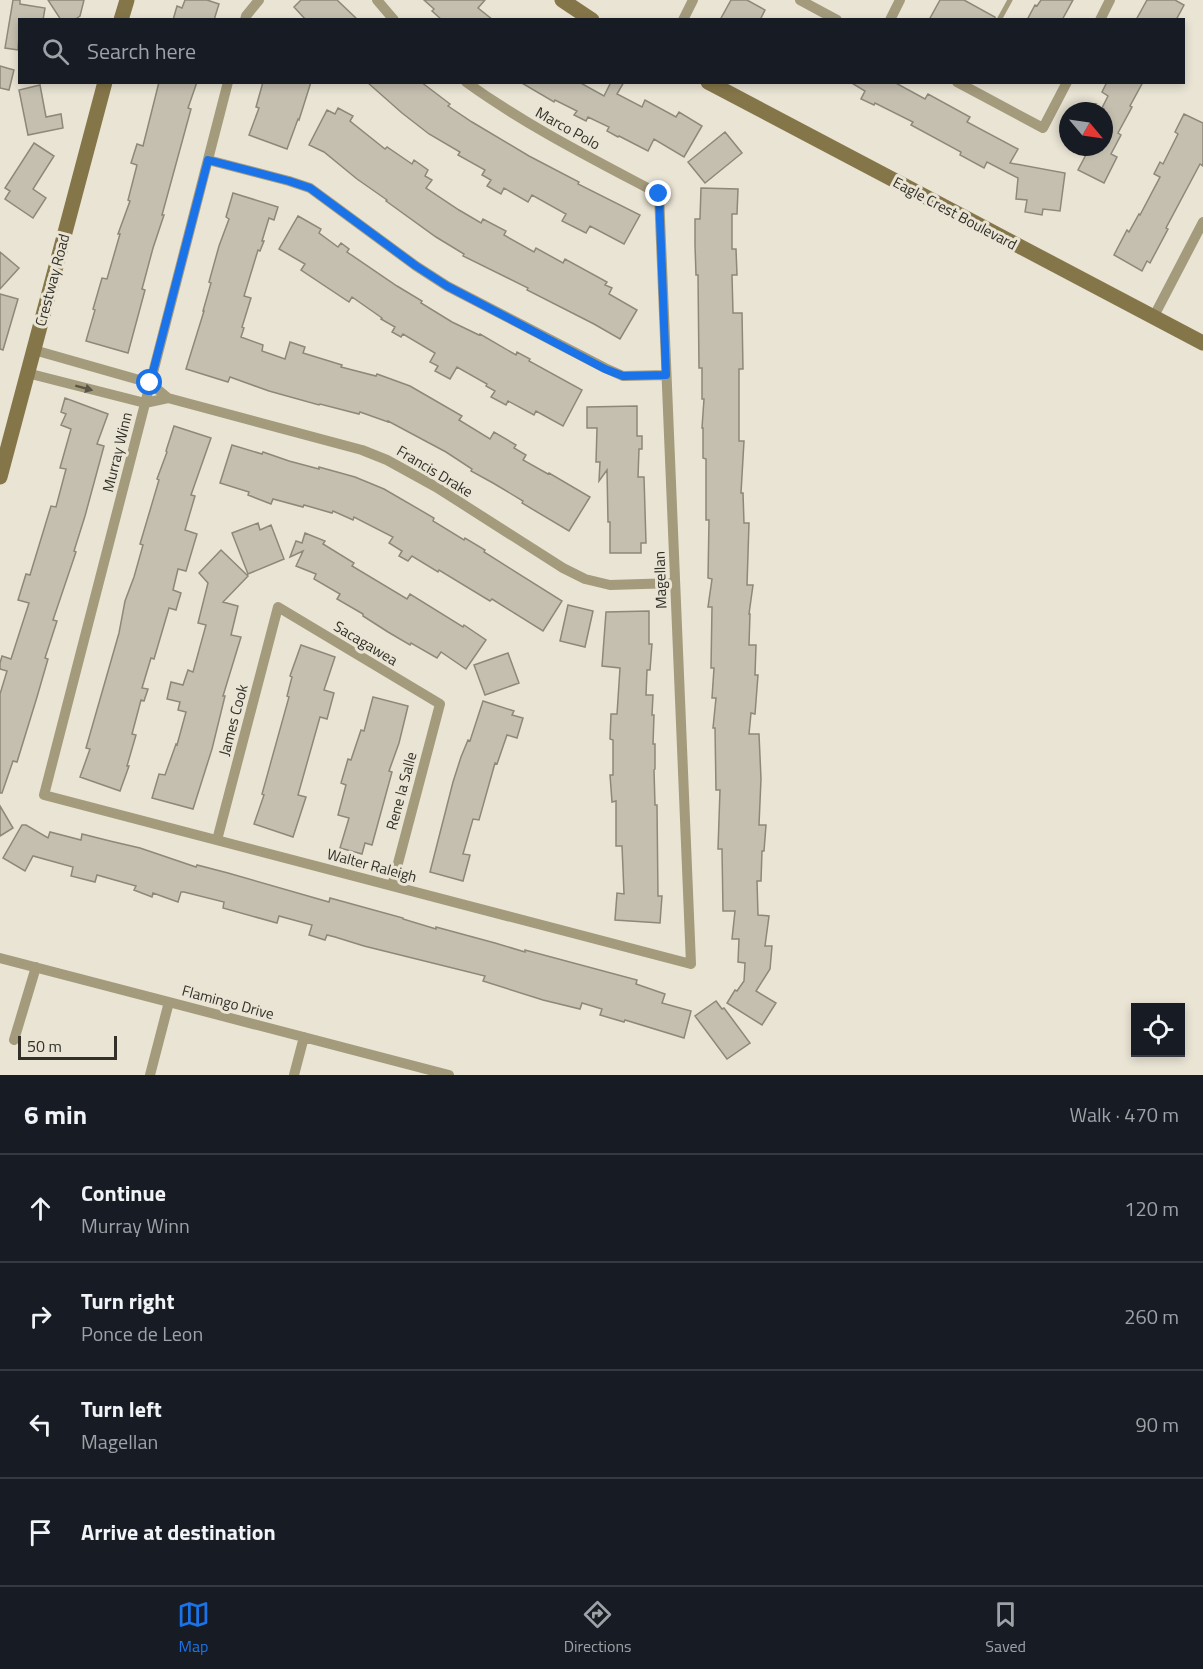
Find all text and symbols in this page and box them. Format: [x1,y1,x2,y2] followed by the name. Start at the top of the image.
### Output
[18,18,1185,84] search box
[87,34,196,68] text: Search here
[39,35,72,68] icon: search
[531,101,605,155] street label: Marco Polo
[1059,102,1113,156] north arrow
[889,171,1021,255] street label: Eagle Crest Boulevard
[645,180,671,206] route end
[29,231,75,329] street label: Crestway Road
[136,369,162,395] route start
[75,383,93,393] one-way arrow
[96,410,138,494] street label: Murray Winn
[392,439,478,503] street label: Francis Drake
[647,551,673,609] street label: Magellan
[329,615,403,671] street label: Sacagawea
[212,682,254,758] street label: James Cook
[380,749,422,833] street label: Rene la Salle
[324,842,420,888] street label: Walter Raleigh
[179,979,277,1025] street label: Flamingo Drive
[1131,1003,1185,1057] map controls
[1131,1003,1185,1057] button: locate
[18,1033,117,1060] scale bar
[27,1034,62,1058] text: 50 m
[24,1095,87,1134] text: 6 min
[1070,1099,1179,1130] text: Walk · 470 m
[81,1176,166,1210] text: Continue
[24,1192,57,1225] icon: ahead
[1124,1193,1179,1224] text: 120 m
[81,1210,190,1241] text: Murray Winn
[81,1284,175,1318] text: Turn right
[24,1300,57,1333] icon: right
[1124,1301,1179,1332] text: 260 m
[81,1318,203,1349] text: Ponce de Leon
[81,1392,162,1426] text: Turn left
[24,1408,57,1441] icon: left
[1135,1409,1179,1440] text: 90 m
[81,1426,158,1457] text: Magellan
[81,1515,276,1549] text: Arrive at destination
[24,1516,57,1549] icon: arrive
[177,1598,210,1658] tab: Map
[564,1598,632,1658] tab: Directions
[985,1598,1026,1658] tab: Saved

